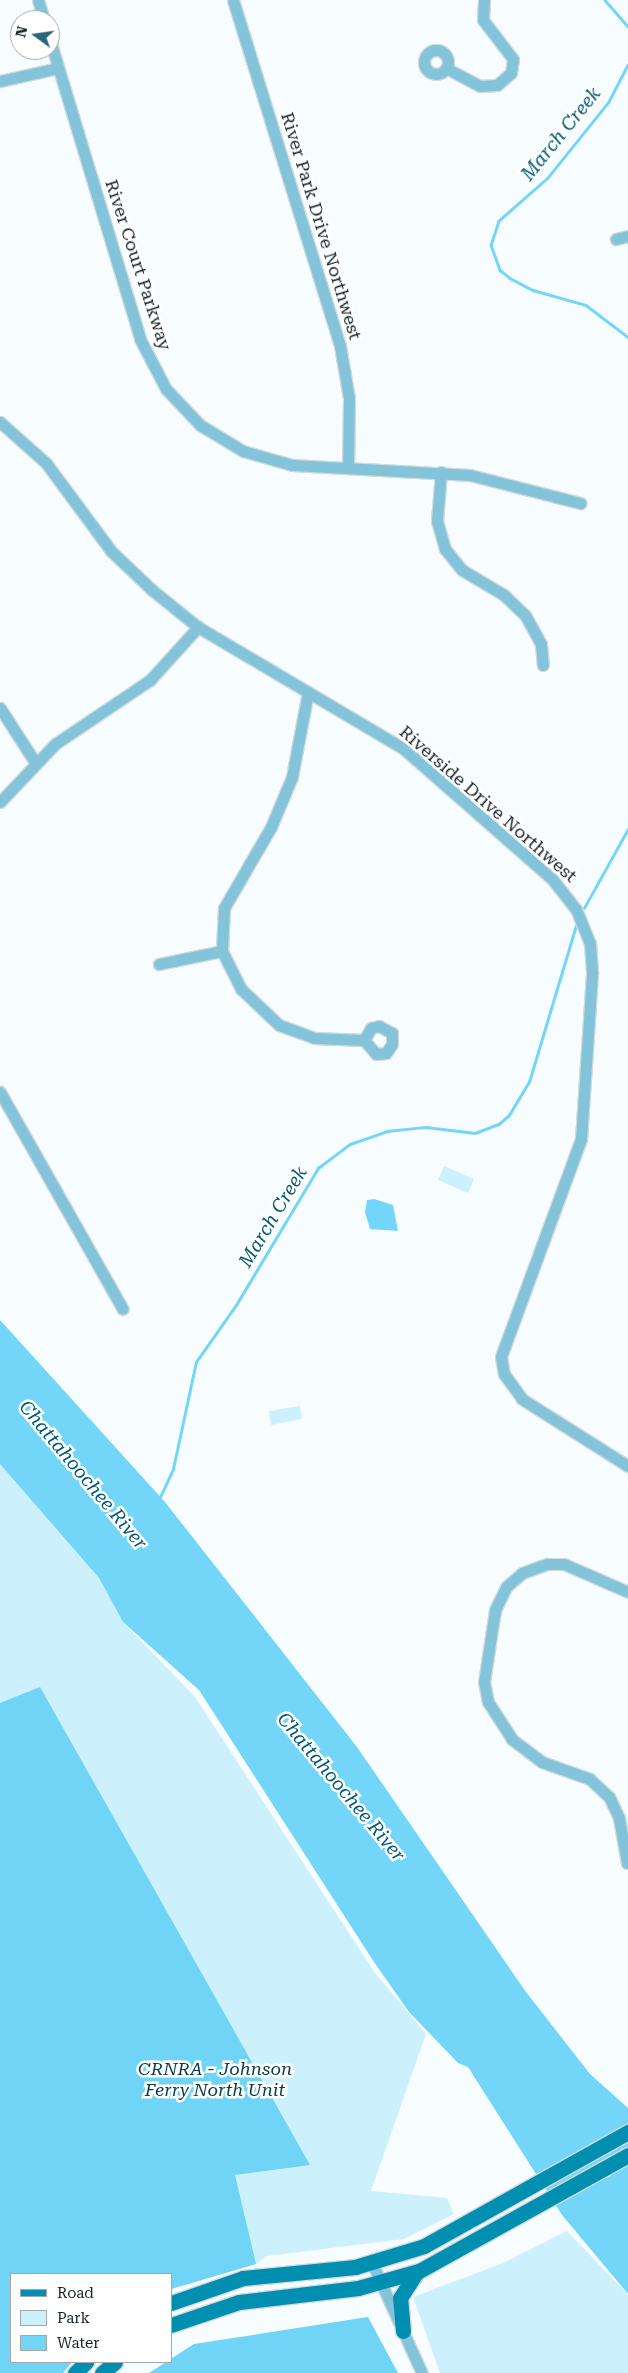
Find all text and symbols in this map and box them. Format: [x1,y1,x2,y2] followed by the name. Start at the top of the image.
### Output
[10,10,60,60] north arrow
[12,24,30,39] text: N
[516,83,606,185] water label: March Creek
[276,110,366,342] street label: River Park Drive Northwest
[100,177,176,353] street label: River Court Parkway
[395,721,581,887] street label: Riverside Drive Northwest
[234,1162,312,1272] water label: March Creek
[14,1396,152,1554] water label: Chattahoochee River
[272,1708,410,1866] water label: Chattahoochee River
[138,2059,292,2102] park label: CRNRA - Johnson Ferry North Unit
[10,2273,172,2363] legend
[57,2284,94,2302] text: Road
[57,2309,90,2327] text: Park
[57,2334,99,2352] text: Water

